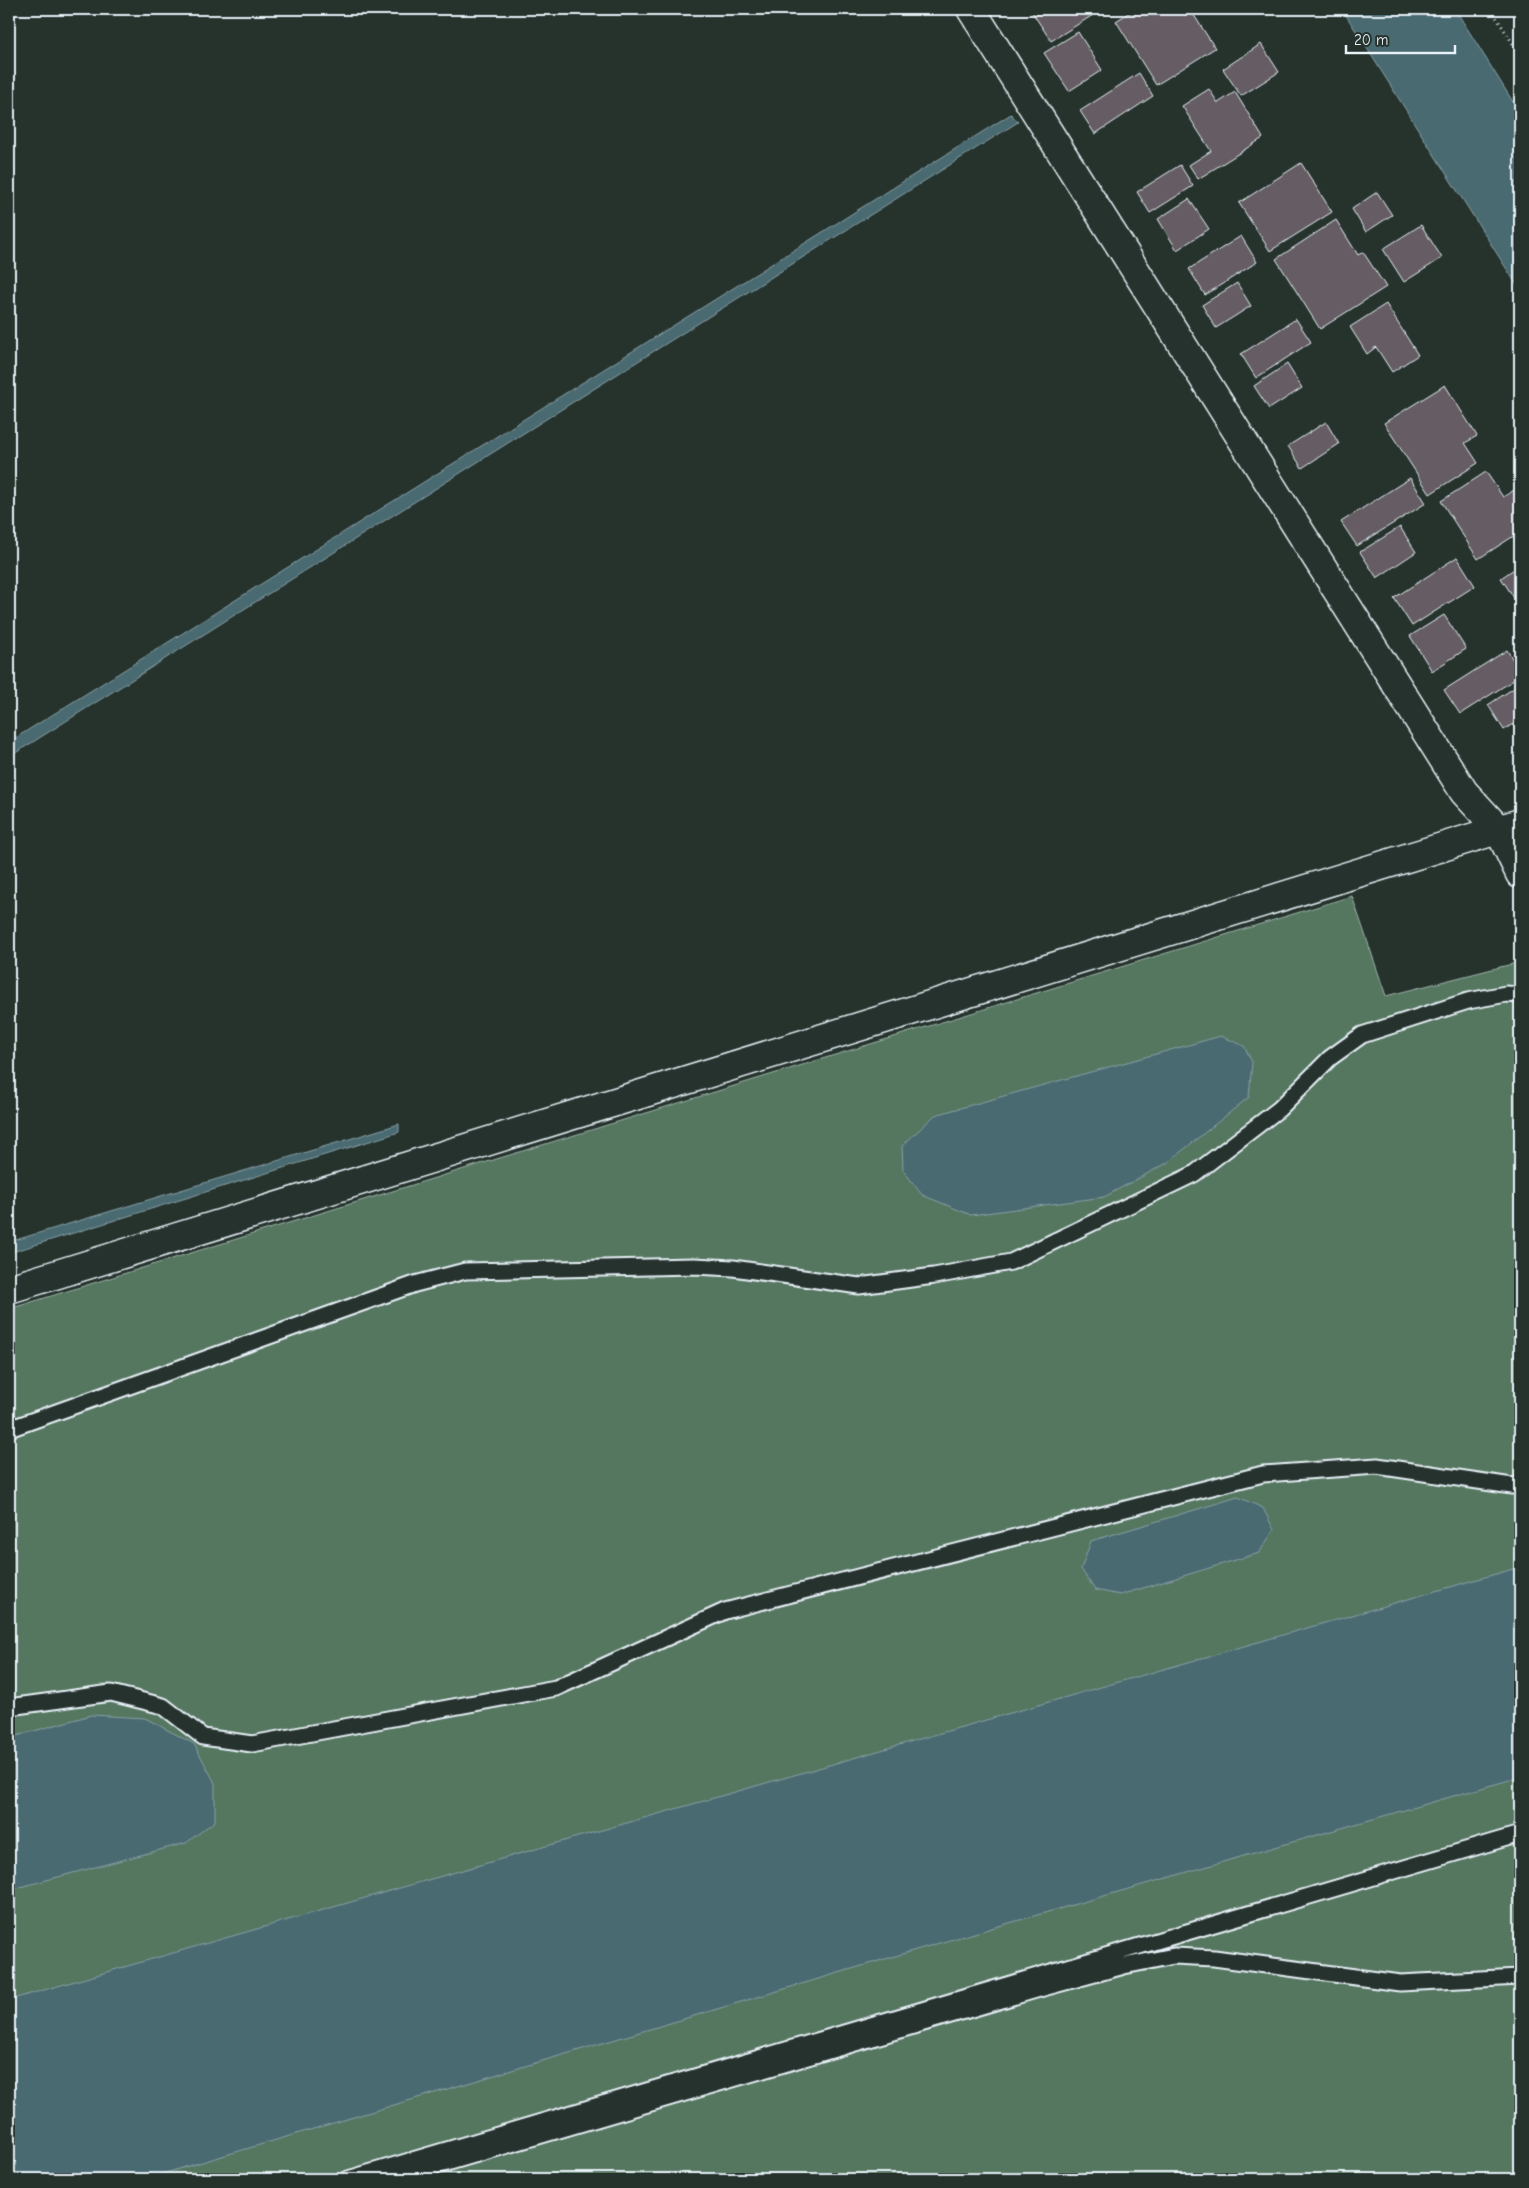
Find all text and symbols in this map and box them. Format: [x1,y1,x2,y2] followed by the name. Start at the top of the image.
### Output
[1346,22,1455,54] scale bar
[1354,31,1388,49] text: 20 m

